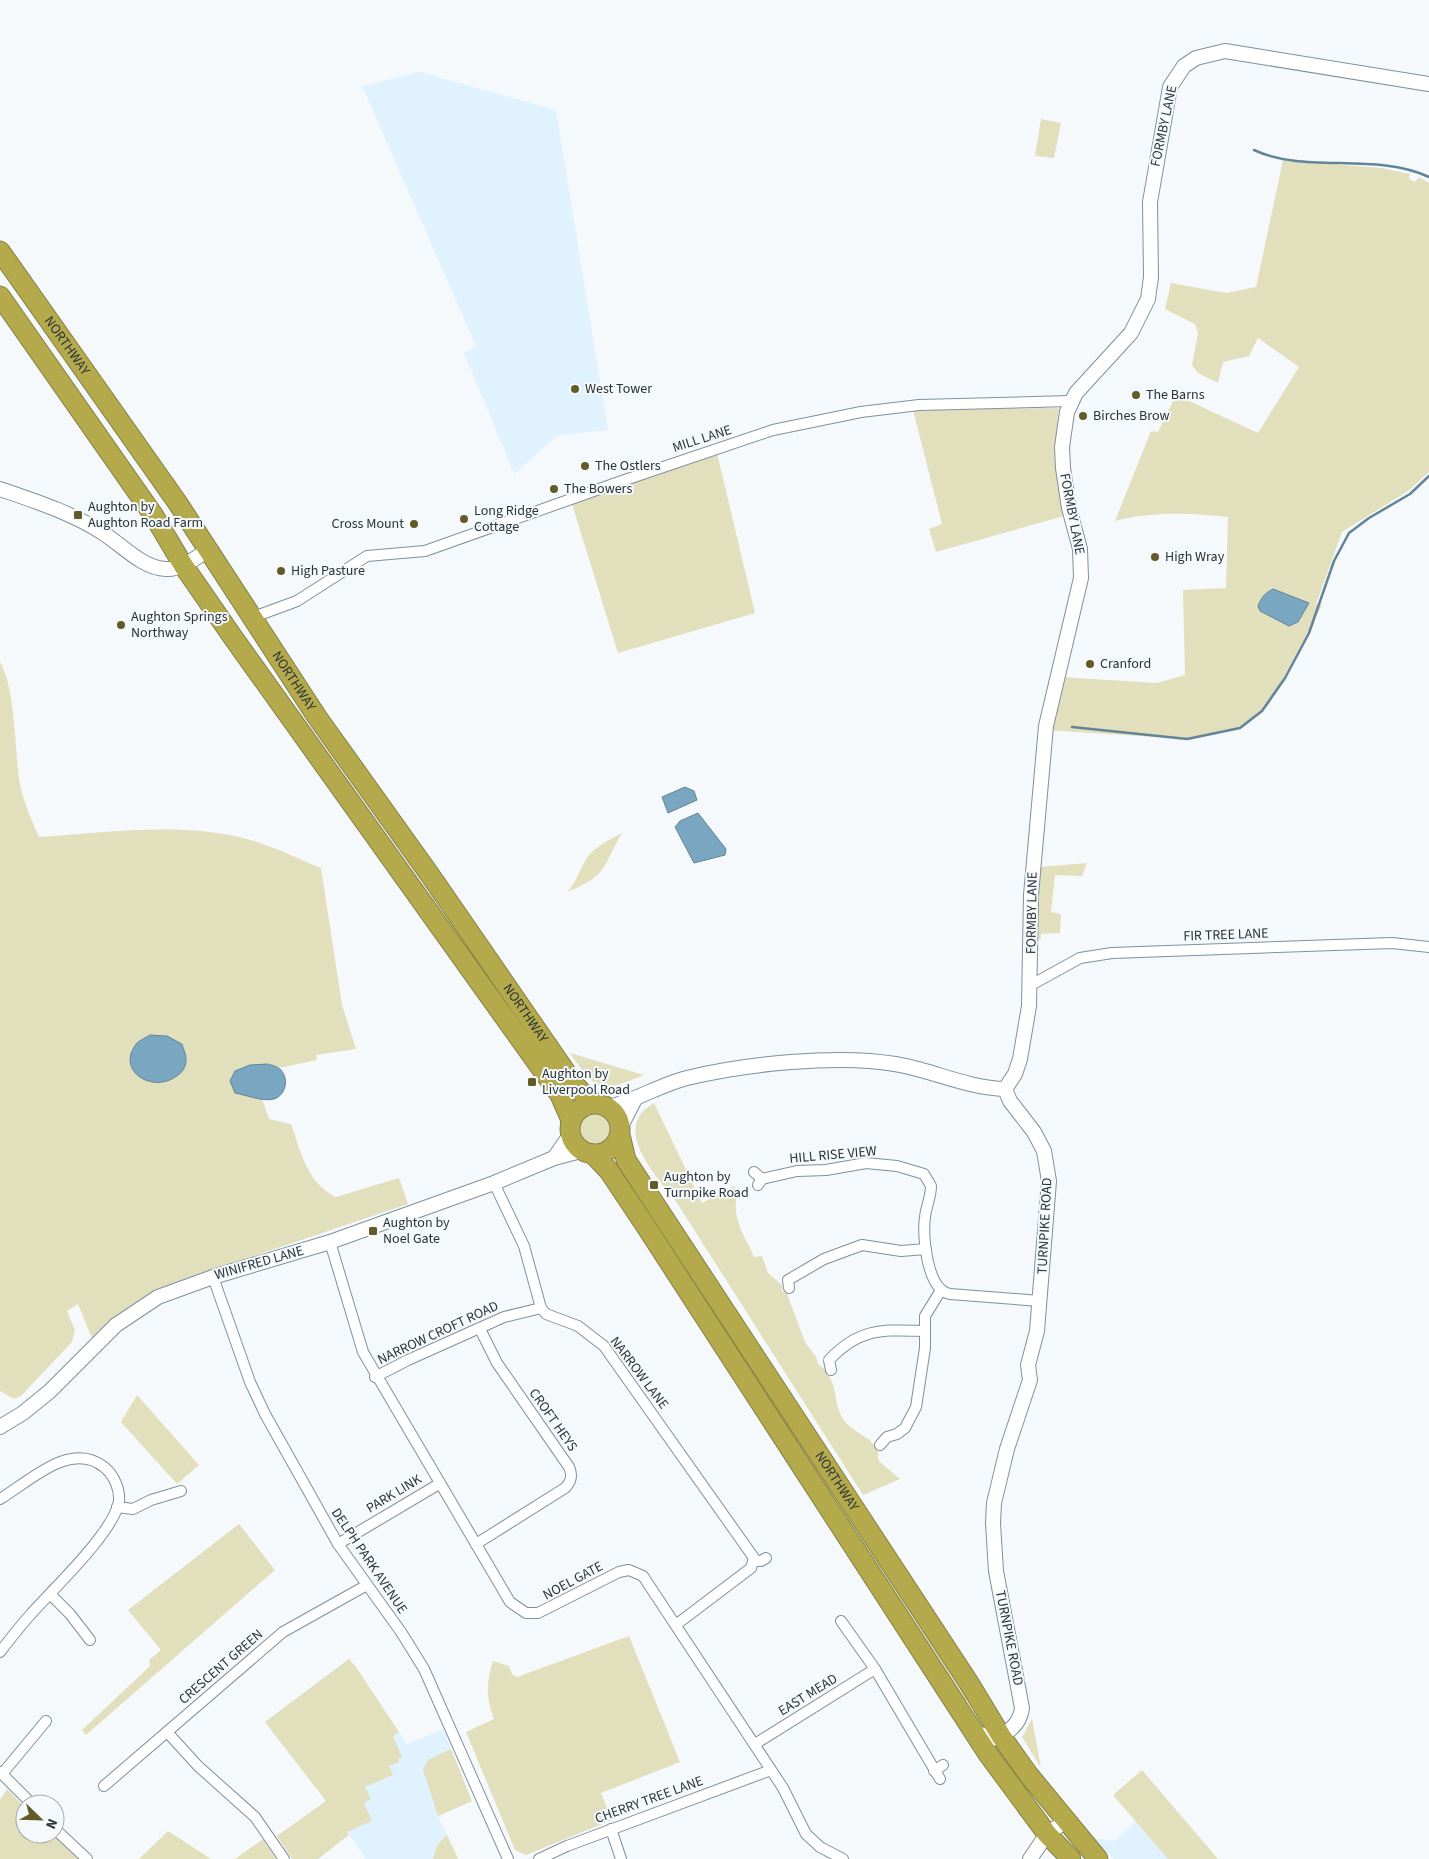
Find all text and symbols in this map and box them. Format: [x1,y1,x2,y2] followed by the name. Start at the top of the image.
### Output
[1146,84,1182,168] street label: FORMBY LANE
[39,312,95,380] street label: NORTHWAY
[585,379,652,399] place label: West Tower
[569,383,581,395] marker: West Tower
[1146,385,1205,405] place label: The Barns
[1130,389,1142,401] marker: The Barns
[1093,406,1170,426] place label: Birches Brow
[1077,410,1089,422] marker: Birches Brow
[670,420,734,458] street label: MILL LANE
[595,456,661,476] place label: The Ostlers
[579,460,591,472] marker: The Ostlers
[1054,472,1090,556] street label: FORMBY LANE
[564,479,632,499] place label: The Bowers
[548,483,560,495] marker: The Bowers
[88,497,203,533] place label: Aughton by Aughton Road Farm
[474,501,539,537] place label: Long Ridge Cottage
[72,509,84,521] marker: Aughton by Aughton Road Farm
[458,513,470,525] marker: Long Ridge Cottage
[331,514,404,534] place label: Cross Mount
[408,518,420,530] marker: Cross Mount
[1165,547,1225,567] place label: High Wray
[1149,551,1161,563] marker: High Wray
[291,561,365,581] place label: High Pasture
[275,565,287,577] marker: High Pasture
[131,607,228,643] place label: Aughton Springs Northway
[115,619,127,631] marker: Aughton Springs Northway
[267,647,321,715] street label: NORTHWAY
[1100,654,1151,674] place label: Cranford
[1084,658,1096,670] marker: Cranford
[1021,872,1043,954] street label: FORMBY LANE
[1183,924,1269,946] street label: FIR TREE LANE
[498,980,553,1047] street label: NORTHWAY
[542,1064,630,1100] place label: Aughton by Liverpool Road
[526,1076,538,1088] marker: Aughton by Liverpool Road
[788,1141,878,1169] street label: HILL RISE VIEW
[664,1167,749,1203] place label: Aughton by Turnpike Road
[1032,1177,1058,1275] street label: TURNPIKE ROAD
[648,1179,660,1191] marker: Aughton by Turnpike Road
[383,1213,450,1249] place label: Aughton by Noel Gate
[367,1225,379,1237] marker: Aughton by Noel Gate
[212,1241,306,1285] street label: WINIFRED LANE
[374,1296,502,1370] street label: NARROW CROFT ROAD
[605,1332,673,1414] street label: NARROW LANE
[524,1384,582,1456] street label: CROFT HEYS
[810,1447,864,1515] street label: NORTHWAY
[363,1469,426,1518] street label: PARK LINK
[326,1504,412,1618] street label: DELPH PARK AVENUE
[539,1557,607,1605] street label: NOEL GATE
[990,1589,1028,1687] street label: TURNPIKE ROAD
[174,1625,268,1709] street label: CRESCENT GREEN
[775,1669,841,1721] street label: EAST MEAD
[592,1771,706,1829] street label: CHERRY TREE LANE
[15,1794,65,1844] north arrow
[40,1815,62,1832] text: N

